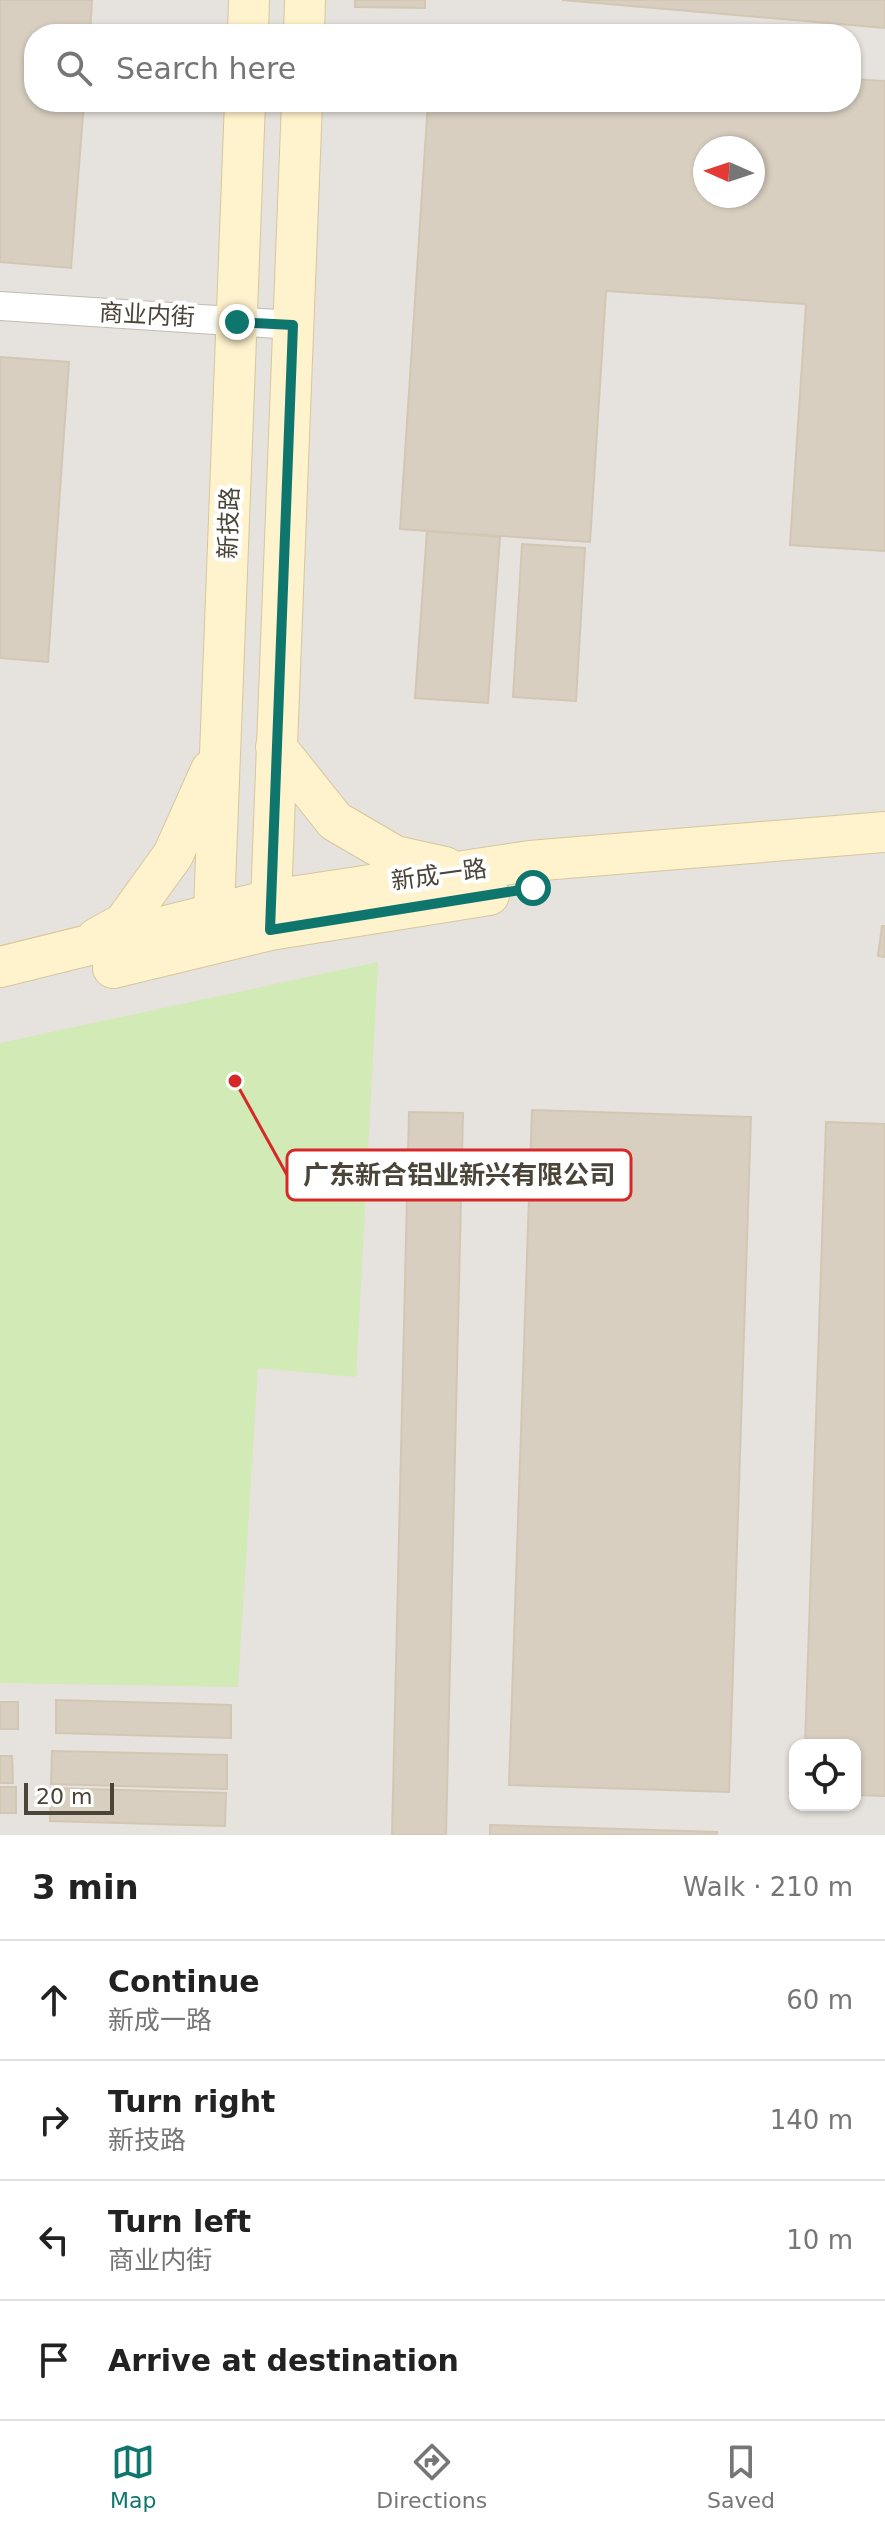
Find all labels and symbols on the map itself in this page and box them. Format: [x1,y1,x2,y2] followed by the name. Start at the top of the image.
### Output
[693,136,765,208] north arrow
[98,299,196,331] street label: 商业内街
[219,304,255,340] route end
[214,487,244,559] street label: 新技路
[390,854,488,896] street label: 新成一路
[515,870,551,906] route start
[287,1150,631,1200] callout: 广东新合铝业新兴有限公司
[303,1160,615,1190] text: 广东新合铝业新兴有限公司
[24,1779,114,1815] scale bar

